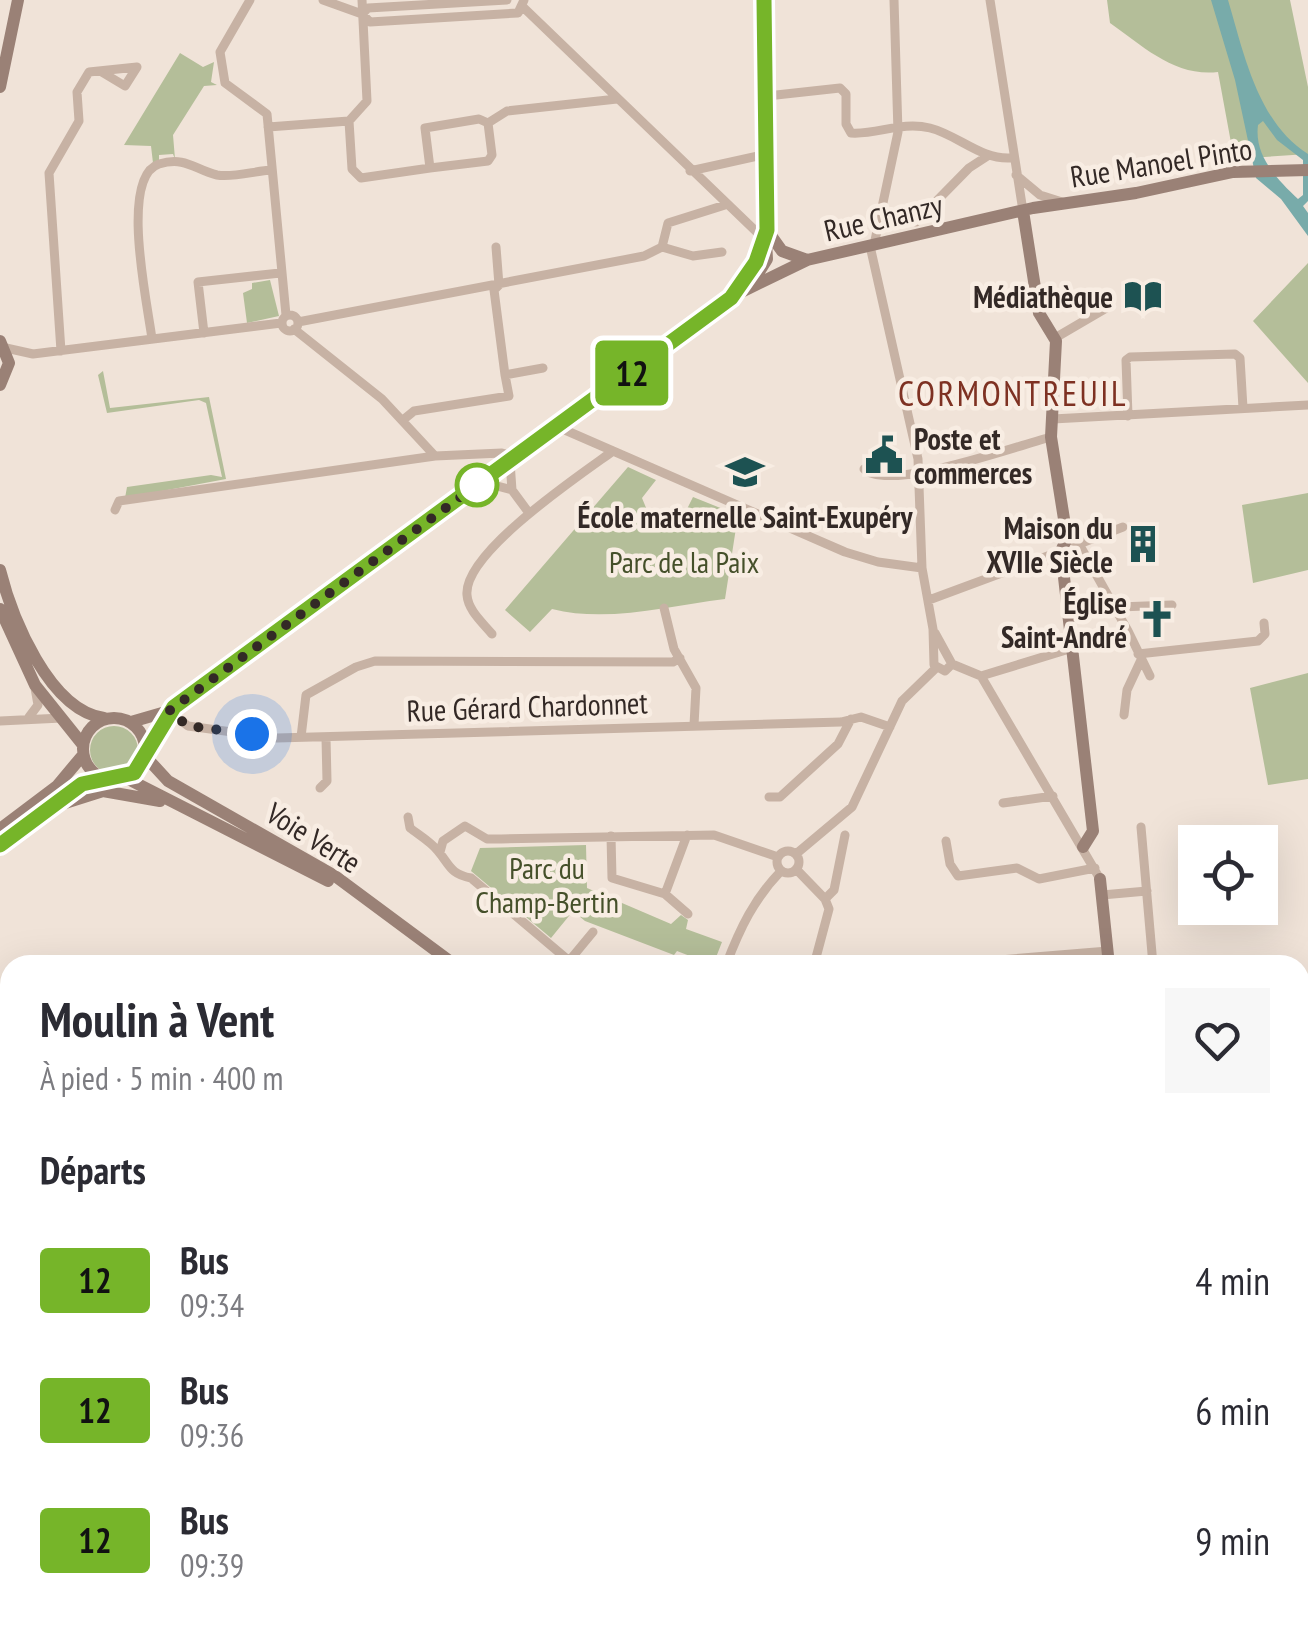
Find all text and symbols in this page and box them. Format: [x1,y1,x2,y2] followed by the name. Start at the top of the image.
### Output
[1067,128,1255,196] street label: Rue Manoel Pinto
[820,184,947,250] street label: Rue Chanzy
[1122,275,1164,317] library icon: Médiathèque
[973,277,1113,316] place label: Médiathèque
[587,340,677,406] line badge: 12
[615,350,649,396] text: 12
[898,370,1128,416] district label: CORMONTREUIL
[914,419,1032,492] place label: Poste et commerces
[863,434,905,476] public building icon: Poste et commerces
[724,451,766,493] school or university icon: École maternelle Saint-Exupéry
[456,464,498,506] unlabelled marker
[578,497,913,536] place label: École maternelle Saint-Exupéry
[986,508,1113,581] place label: Maison du XVIIe Siècle
[1122,523,1164,565] building icon: Maison du XVIIe Siècle
[609,542,759,581] park label: Parc de la Paix
[1001,583,1127,656] place label: Église Saint-André
[1136,598,1178,640] church icon: Église Saint-André
[406,682,649,730] street label: Rue Gérard Chardonnet
[227,709,277,759] your location
[259,792,368,881] street label: Voie Verte
[1178,825,1278,925] map controls
[1178,825,1278,925] button: locate
[475,848,619,921] park label: Parc du Champ-Bertin
[40,988,274,1050] text: Moulin à Vent
[1165,988,1270,1093] button: heart
[40,1057,283,1099] text: À pied · 5 min · 400 m
[40,1145,146,1194] text: Départs
[180,1235,229,1284] text: Bus
[1195,1256,1270,1305] text: 4 min
[78,1257,112,1303] text: 12
[180,1284,244,1326] text: 09:34
[180,1365,229,1414] text: Bus
[1195,1386,1270,1435] text: 6 min
[78,1387,112,1433] text: 12
[180,1414,244,1456] text: 09:36
[180,1495,229,1544] text: Bus
[1195,1516,1270,1565] text: 9 min
[78,1517,112,1563] text: 12
[180,1544,244,1586] text: 09:39

